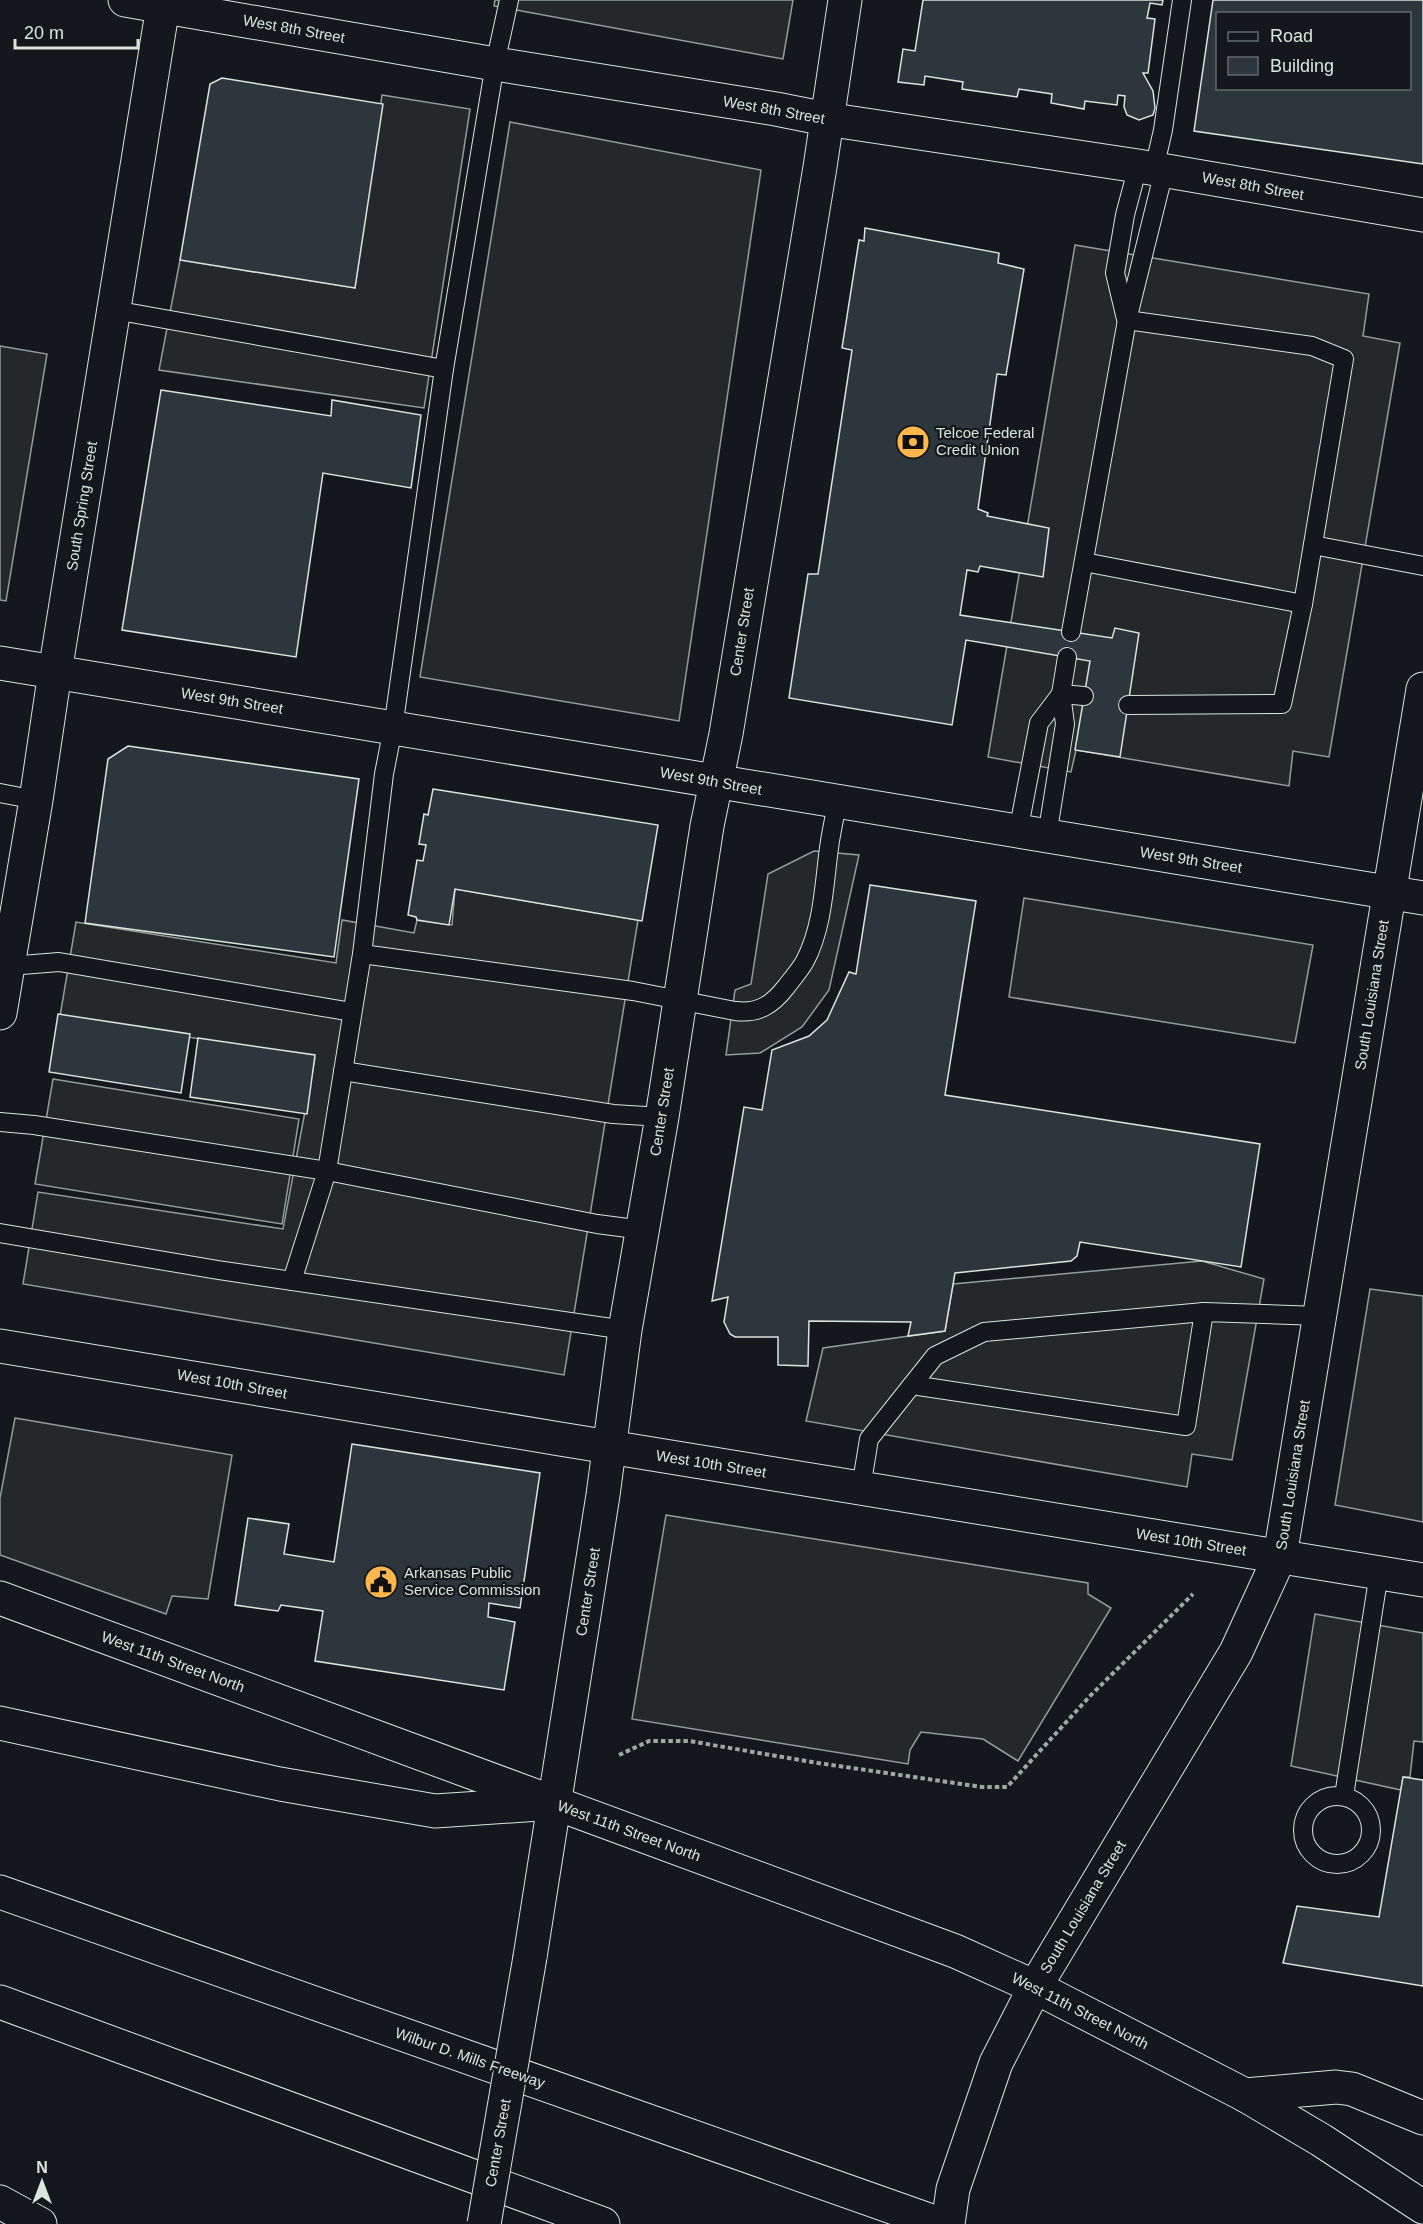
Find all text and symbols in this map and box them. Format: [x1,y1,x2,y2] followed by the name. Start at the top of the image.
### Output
[242,11,347,46] street label: West 8th Street
[15,12,138,50] scale bar
[1216,12,1411,90] legend
[24,23,64,43] text: 20 m
[1270,26,1313,46] text: Road
[1270,56,1334,76] text: Building
[722,92,827,127] street label: West 8th Street
[1201,168,1306,203] street label: West 8th Street
[895,424,931,460] bank icon: Telcoe Federal Credit Union
[936,424,1034,458] place label: Telcoe Federal Credit Union
[63,439,100,572] street label: South Spring Street
[726,586,757,677] street label: Center Street
[180,684,285,717] street label: West 9th Street
[659,763,764,798] street label: West 9th Street
[1139,843,1244,876] street label: West 9th Street
[1351,918,1392,1071] street label: South Louisiana Street
[646,1066,677,1157] street label: Center Street
[176,1365,289,1402] street label: West 10th Street
[1272,1398,1313,1551] street label: South Louisiana Street
[655,1446,768,1481] street label: West 10th Street
[1135,1524,1248,1559] street label: West 10th Street
[572,1546,603,1637] street label: Center Street
[363,1564,399,1600] public building icon: Arkansas Public Service Commission
[404,1564,541,1598] place label: Arkansas Public Service Commission
[99,1628,247,1695] street label: West 11th Street North
[555,1797,703,1864] street label: West 11th Street North
[1036,1837,1129,1976] street label: South Louisiana Street
[1009,1969,1151,2052] street label: West 11th Street North
[393,2024,548,2091] street label: Wilbur D. Mills Freeway
[481,2097,514,2188] street label: Center Street
[12,2152,72,2212] north arrow
[36,2159,48,2176] text: N

